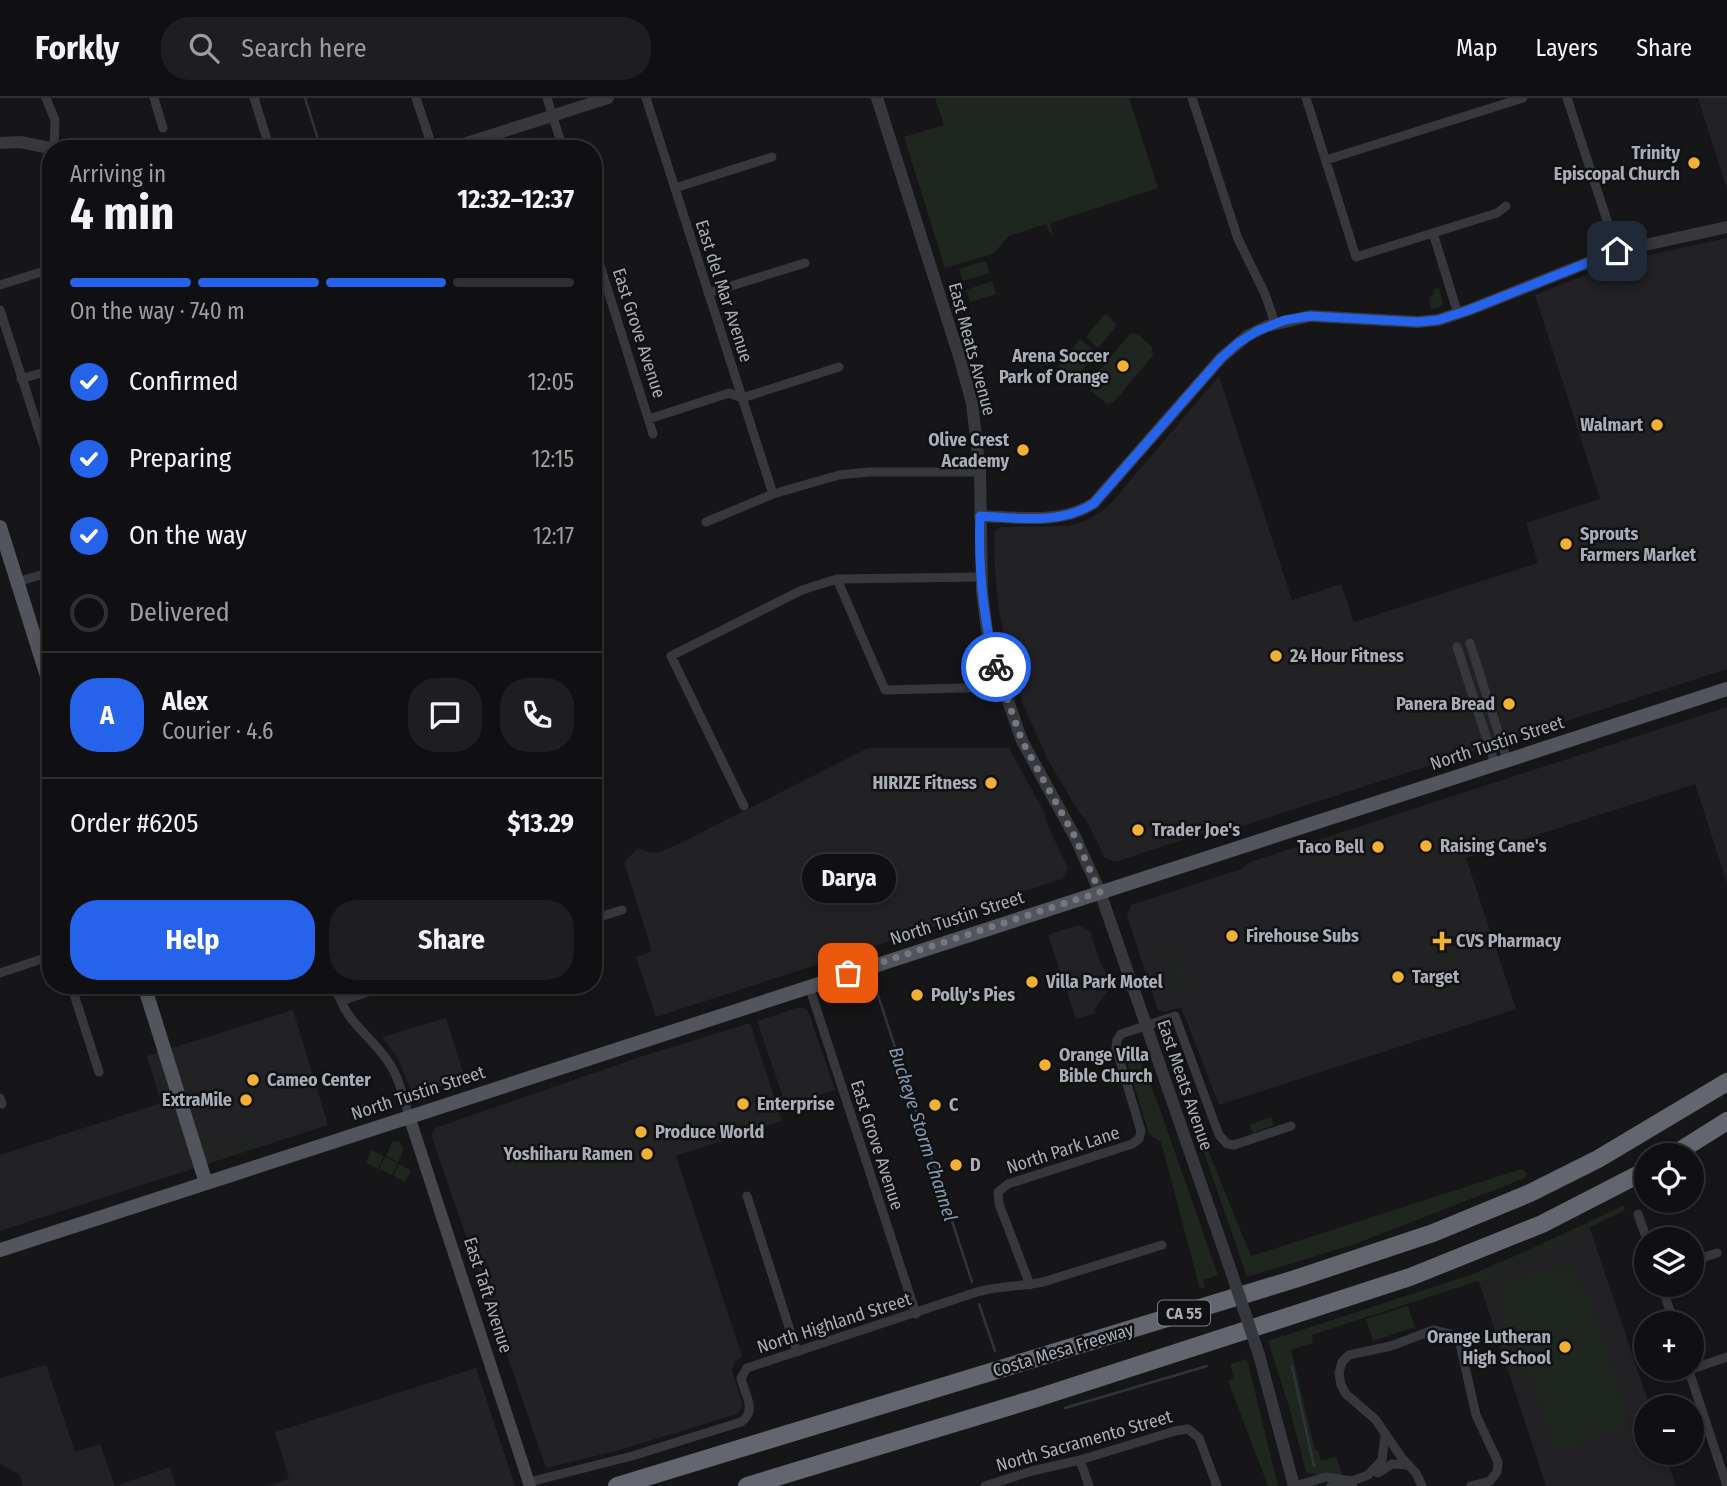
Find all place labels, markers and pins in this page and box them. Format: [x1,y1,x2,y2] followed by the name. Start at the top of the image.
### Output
[1554,142,1680,185] place label: Trinity Episcopal Church
[1686,155,1702,171] marker: Trinity Episcopal Church
[1587,221,1647,281] pin
[999,345,1109,388] place label: Arena Soccer Park of Orange
[1115,358,1131,374] marker: Arena Soccer Park of Orange
[1580,414,1644,436] place label: Walmart
[1649,417,1665,433] marker: Walmart
[928,429,1010,472] place label: Olive Crest Academy
[1015,442,1031,458] marker: Olive Crest Academy
[1580,523,1697,566] place label: Sprouts Farmers Market
[1558,536,1574,552] marker: Sprouts Farmers Market
[1289,645,1404,667] place label: 24 Hour Fitness
[1268,648,1284,664] marker: 24 Hour Fitness
[1396,693,1495,715] place label: Panera Bread
[1501,696,1517,712] marker: Panera Bread
[873,772,977,794] place label: HIRIZE Fitness
[983,775,999,791] marker: HIRIZE Fitness
[1152,819,1240,841] place label: Trader Joe's
[1130,822,1146,838] marker: Trader Joe's
[1440,835,1547,857] place label: Raising Cane's
[1297,836,1364,858] place label: Taco Bell
[1418,838,1434,854] marker: Raising Cane's
[1370,839,1386,855] marker: Taco Bell
[801,854,895,903] callout: Darya
[1246,925,1359,947] place label: Firehouse Subs
[1224,928,1240,944] marker: Firehouse Subs
[1456,930,1562,952] place label: CVS Pharmacy
[1434,933,1450,949] marker: CVS Pharmacy
[818,943,878,1003] pin
[1412,966,1460,988] place label: Target
[1390,969,1406,985] marker: Target
[1045,971,1163,993] place label: Villa Park Motel
[1024,974,1040,990] marker: Villa Park Motel
[931,984,1015,1006] place label: Polly's Pies
[909,987,925,1003] marker: Polly's Pies
[1059,1044,1153,1087] place label: Orange Villa Bible Church
[1037,1057,1053,1073] marker: Orange Villa Bible Church
[267,1069,371,1091] place label: Cameo Center
[245,1072,261,1088] marker: Cameo Center
[162,1089,232,1111] place label: ExtraMile
[238,1092,254,1108] marker: ExtraMile
[757,1093,835,1115] place label: Enterprise
[949,1094,959,1116] place label: C
[735,1096,751,1112] marker: Enterprise
[927,1097,943,1113] marker: C
[655,1121,764,1143] place label: Produce World
[633,1124,649,1140] marker: Produce World
[503,1143,633,1165] place label: Yoshiharu Ramen
[639,1146,655,1162] marker: Yoshiharu Ramen
[970,1154,981,1176] place label: D
[948,1157,964,1173] marker: D
[1427,1326,1551,1369] place label: Orange Lutheran High School
[1557,1339,1573,1355] marker: Orange Lutheran High School

